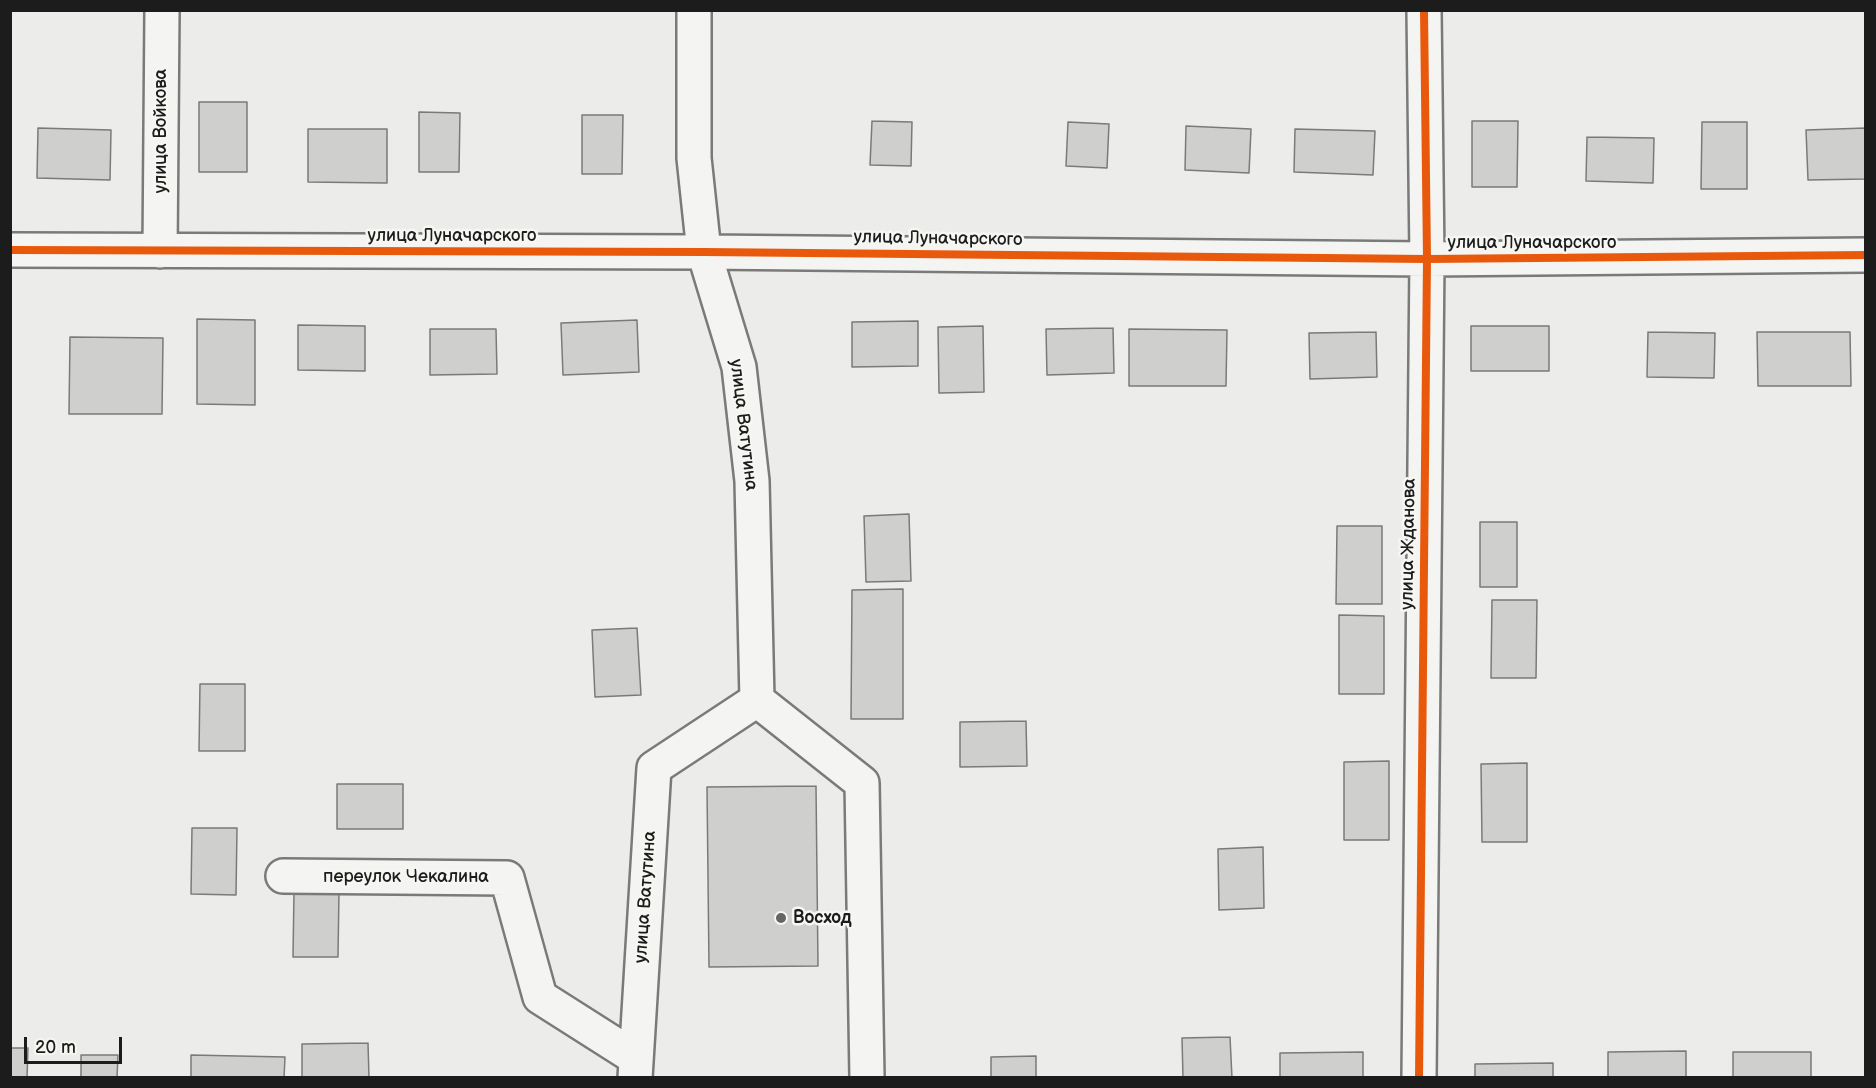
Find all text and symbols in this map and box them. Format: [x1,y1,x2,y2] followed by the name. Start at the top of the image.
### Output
[150,69,172,193] street label: улица Войкова
[368,225,536,247] street label: улица Луначарского
[853,227,1023,251] street label: улица Луначарского
[1448,232,1616,254] street label: улица Луначарского
[724,358,762,492] street label: улица Ватутина
[1397,478,1421,610] street label: улица Жданова
[631,830,661,964] street label: улица Ватутина
[323,866,489,888] street label: переулок Чекалина
[793,907,851,929] place label: Восход
[774,911,788,925] marker: Восход
[27,1025,124,1063] scale bar
[35,1037,76,1058] text: 20 m

